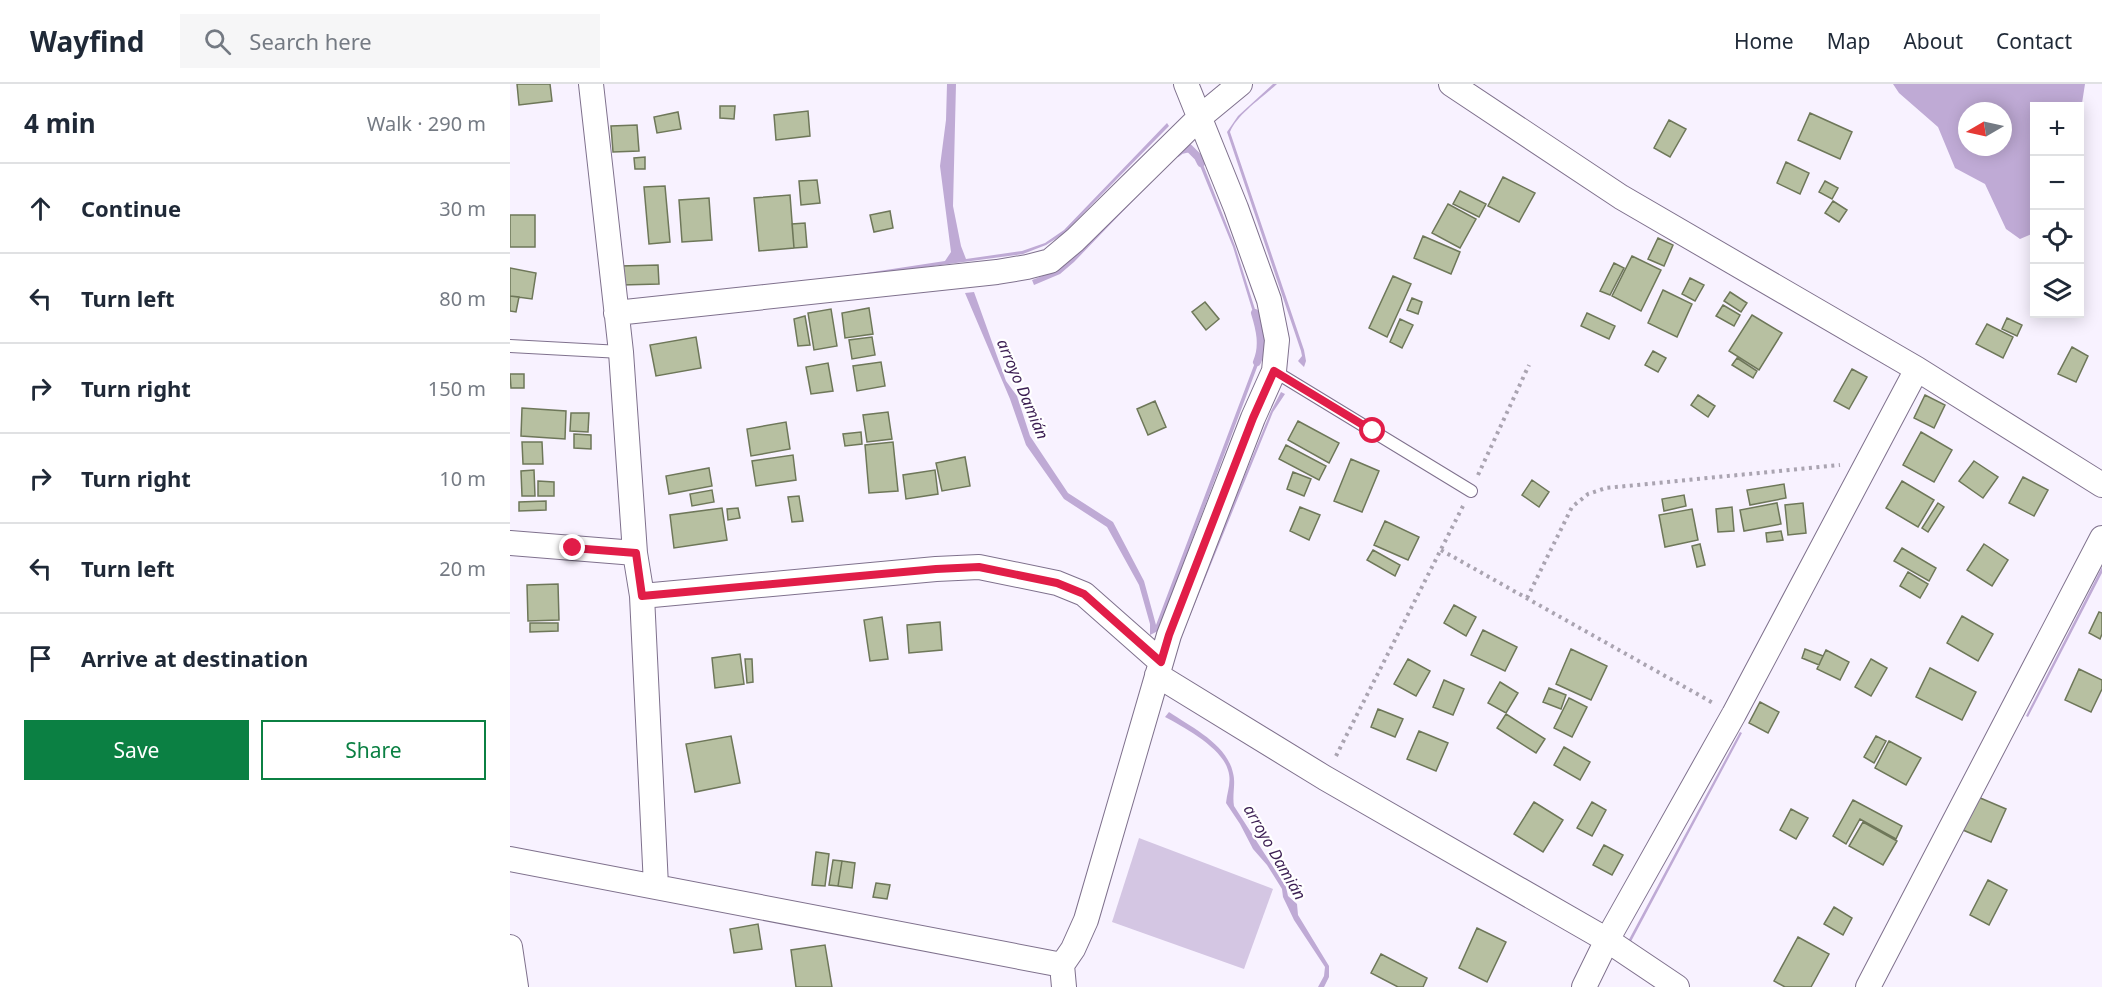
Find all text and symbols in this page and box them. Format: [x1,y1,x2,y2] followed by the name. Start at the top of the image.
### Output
[180,14,600,68] search box
[30,22,144,60] text: Wayfind
[201,25,234,58] icon: search
[249,26,372,56] text: Search here
[1734,27,1794,55] text: Home
[1827,27,1870,55] text: Map
[1903,27,1963,55] text: About
[1996,27,2072,55] text: Contact
[1958,102,2012,156] north arrow
[2030,102,2084,318] map controls
[2030,102,2084,156] button: +
[24,105,96,141] text: 4 min
[367,110,486,137] text: Walk · 290 m
[2030,156,2084,210] button: −
[24,192,57,225] icon: ahead
[81,193,181,223] text: Continue
[439,195,486,222] text: 30 m
[2030,210,2084,264] button: locate
[2030,264,2084,318] button: layers
[24,282,57,315] icon: left
[81,283,175,313] text: Turn left
[439,285,486,312] text: 80 m
[992,335,1054,443] water label: arroyo Damián
[24,372,57,405] icon: right
[81,373,191,403] text: Turn right
[428,375,486,402] text: 150 m
[1359,417,1385,443] route start
[24,462,57,495] icon: right
[81,463,191,493] text: Turn right
[439,465,486,492] text: 10 m
[559,534,585,560] route end
[24,552,57,585] icon: left
[81,553,175,583] text: Turn left
[439,555,486,582] text: 20 m
[24,642,57,675] icon: arrive
[81,643,308,673] text: Arrive at destination
[24,720,249,780] button: Save
[261,720,486,780] button: Share
[1239,800,1311,904] water label: arroyo Damián

